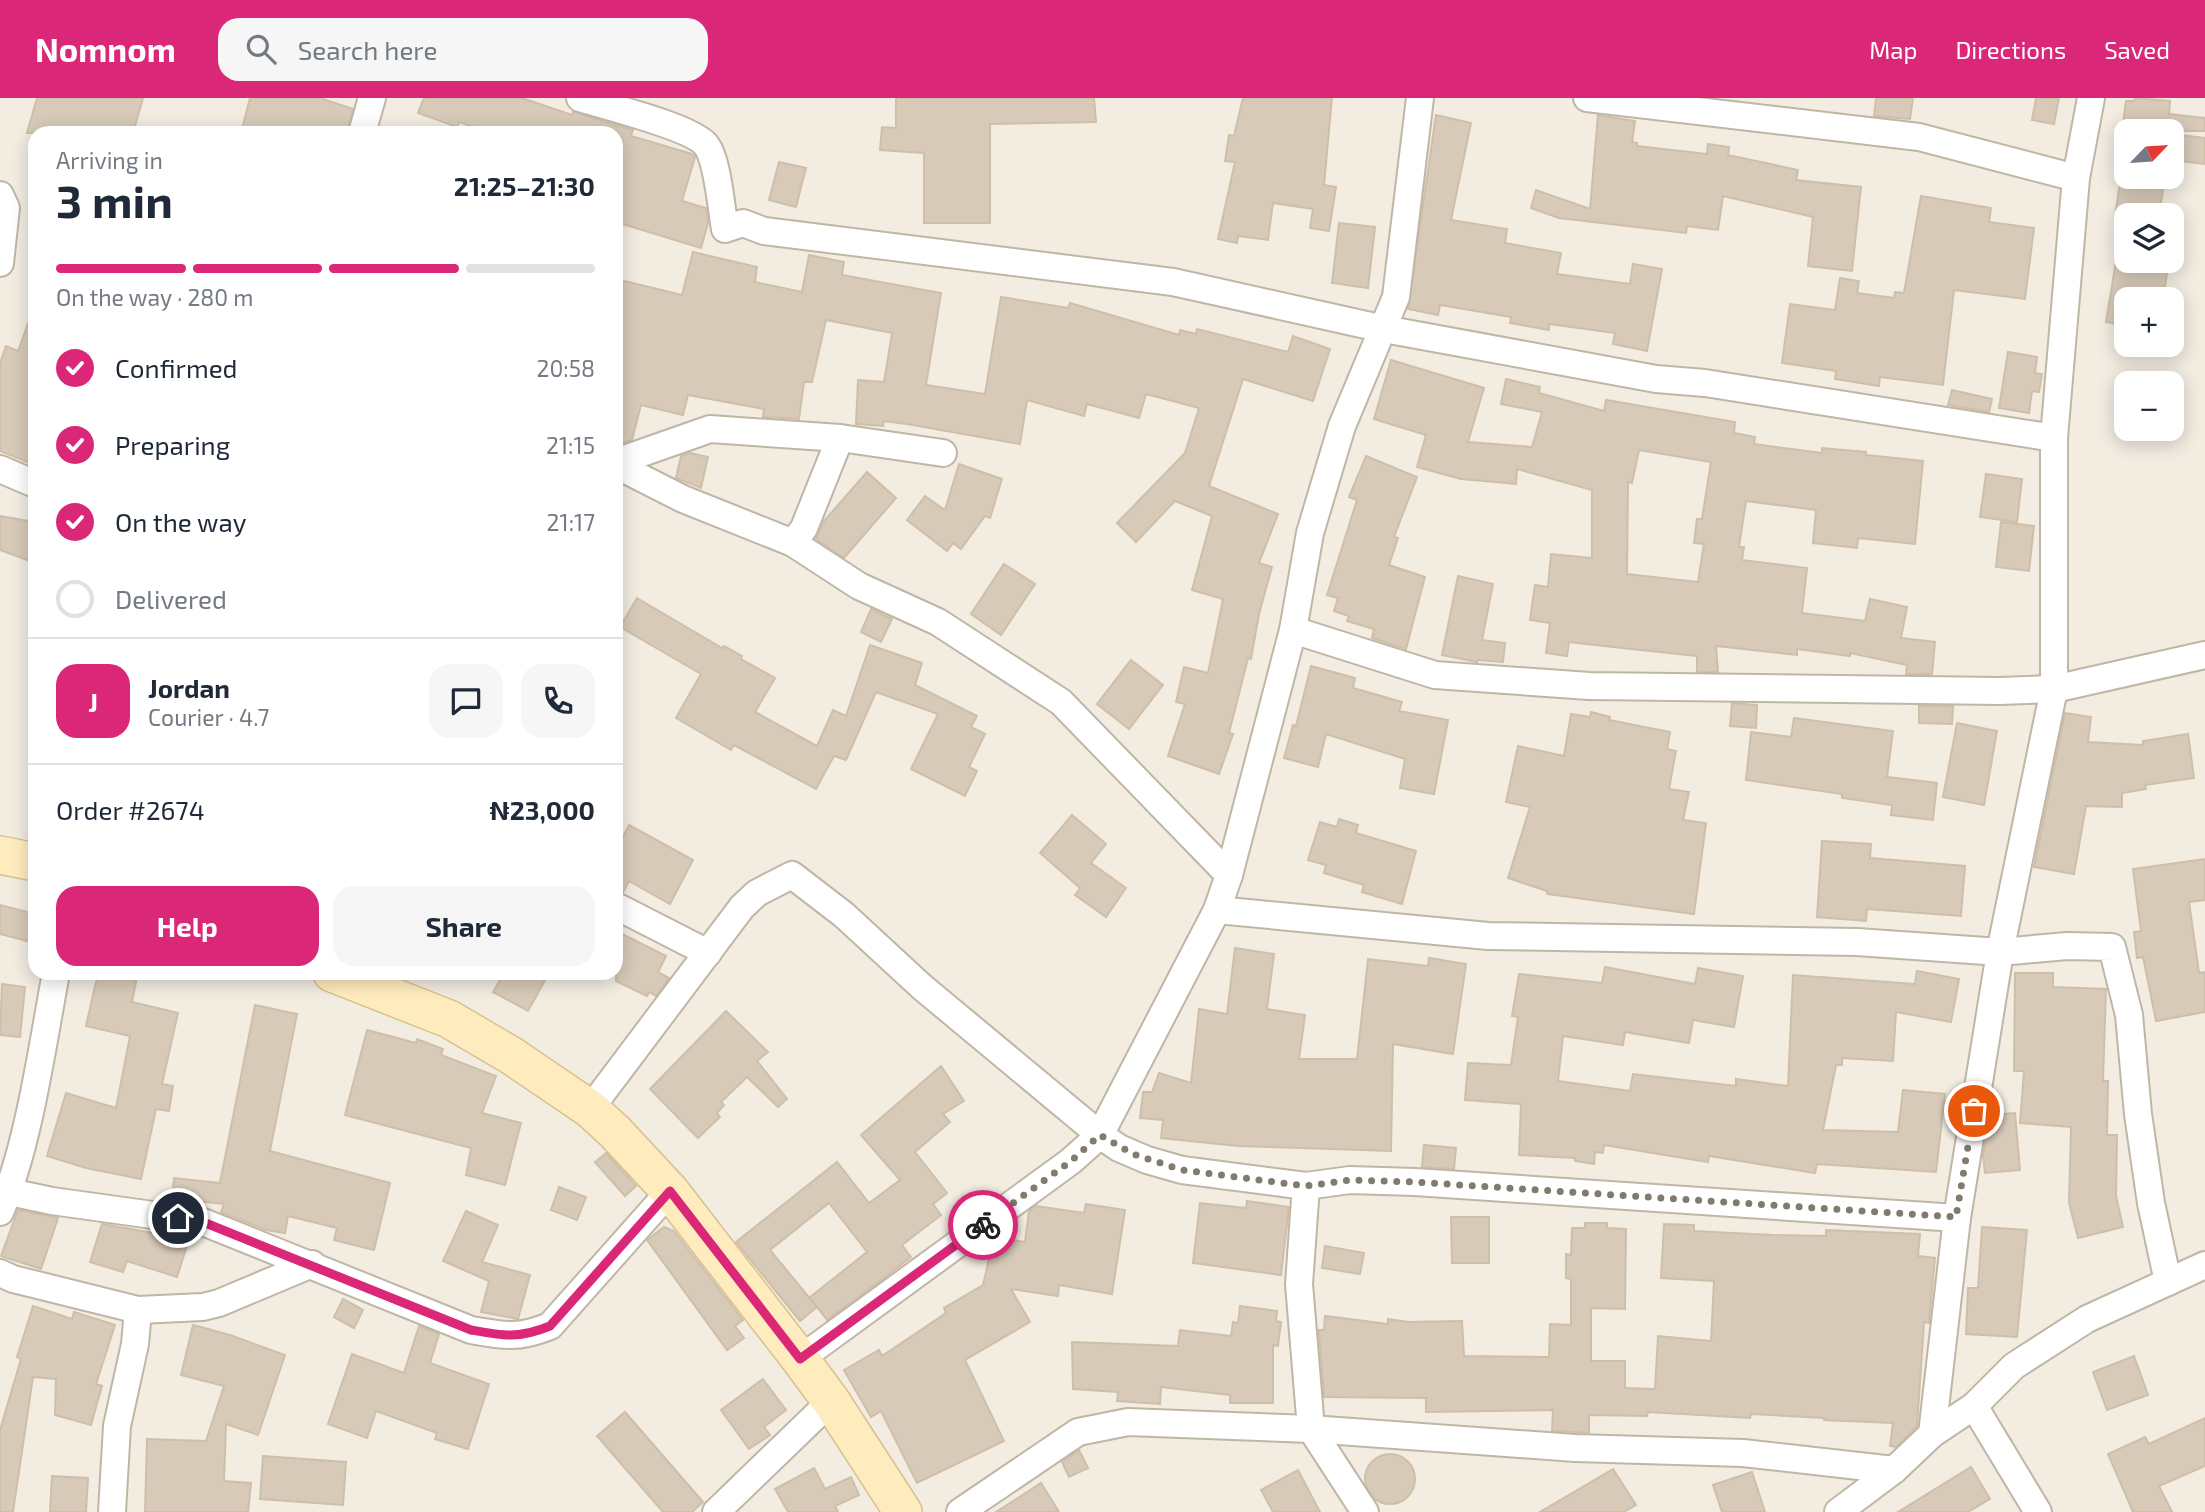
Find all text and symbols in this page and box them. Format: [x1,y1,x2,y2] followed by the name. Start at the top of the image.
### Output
[218,18,708,81] search box
[35,29,176,69] text: Nomnom
[242,30,280,68] icon: search
[298,34,437,65] text: Search here
[1869,35,1917,64] text: Map
[1955,35,2066,64] text: Directions
[2104,35,2170,64] text: Saved
[2114,119,2184,189] north arrow
[2114,119,2184,441] map controls
[56,146,163,174] text: Arriving in
[454,170,595,201] text: 21:25–21:30
[56,172,173,227] text: 3 min
[2114,203,2184,273] button: layers
[56,283,253,311] text: On the way · 280 m
[2114,287,2184,357] button: +
[56,349,94,387] icon: check
[115,352,238,383] text: Confirmed
[536,354,595,382] text: 20:58
[2114,371,2184,441] button: −
[56,426,94,464] icon: check
[115,429,230,460] text: Preparing
[546,431,595,459] text: 21:15
[56,503,94,541] icon: check
[115,506,246,537] text: On the way
[547,508,595,536] text: 21:17
[115,583,227,614] text: Delivered
[429,664,503,738] button: chat
[521,664,595,738] button: phone
[148,672,230,703] text: Jordan
[88,686,98,717] text: J
[148,703,269,731] text: Courier · 4.7
[56,794,205,825] text: Order #2674
[490,794,595,825] text: ₦23,000
[56,886,319,966] button: Help
[333,886,595,966] button: Share
[1944,1081,2004,1141] pin
[1955,1092,1993,1130] icon: bag
[148,1188,208,1248] pin
[948,1190,1018,1260] courier
[159,1199,197,1237] icon: home
[964,1206,1002,1244] icon: bike

